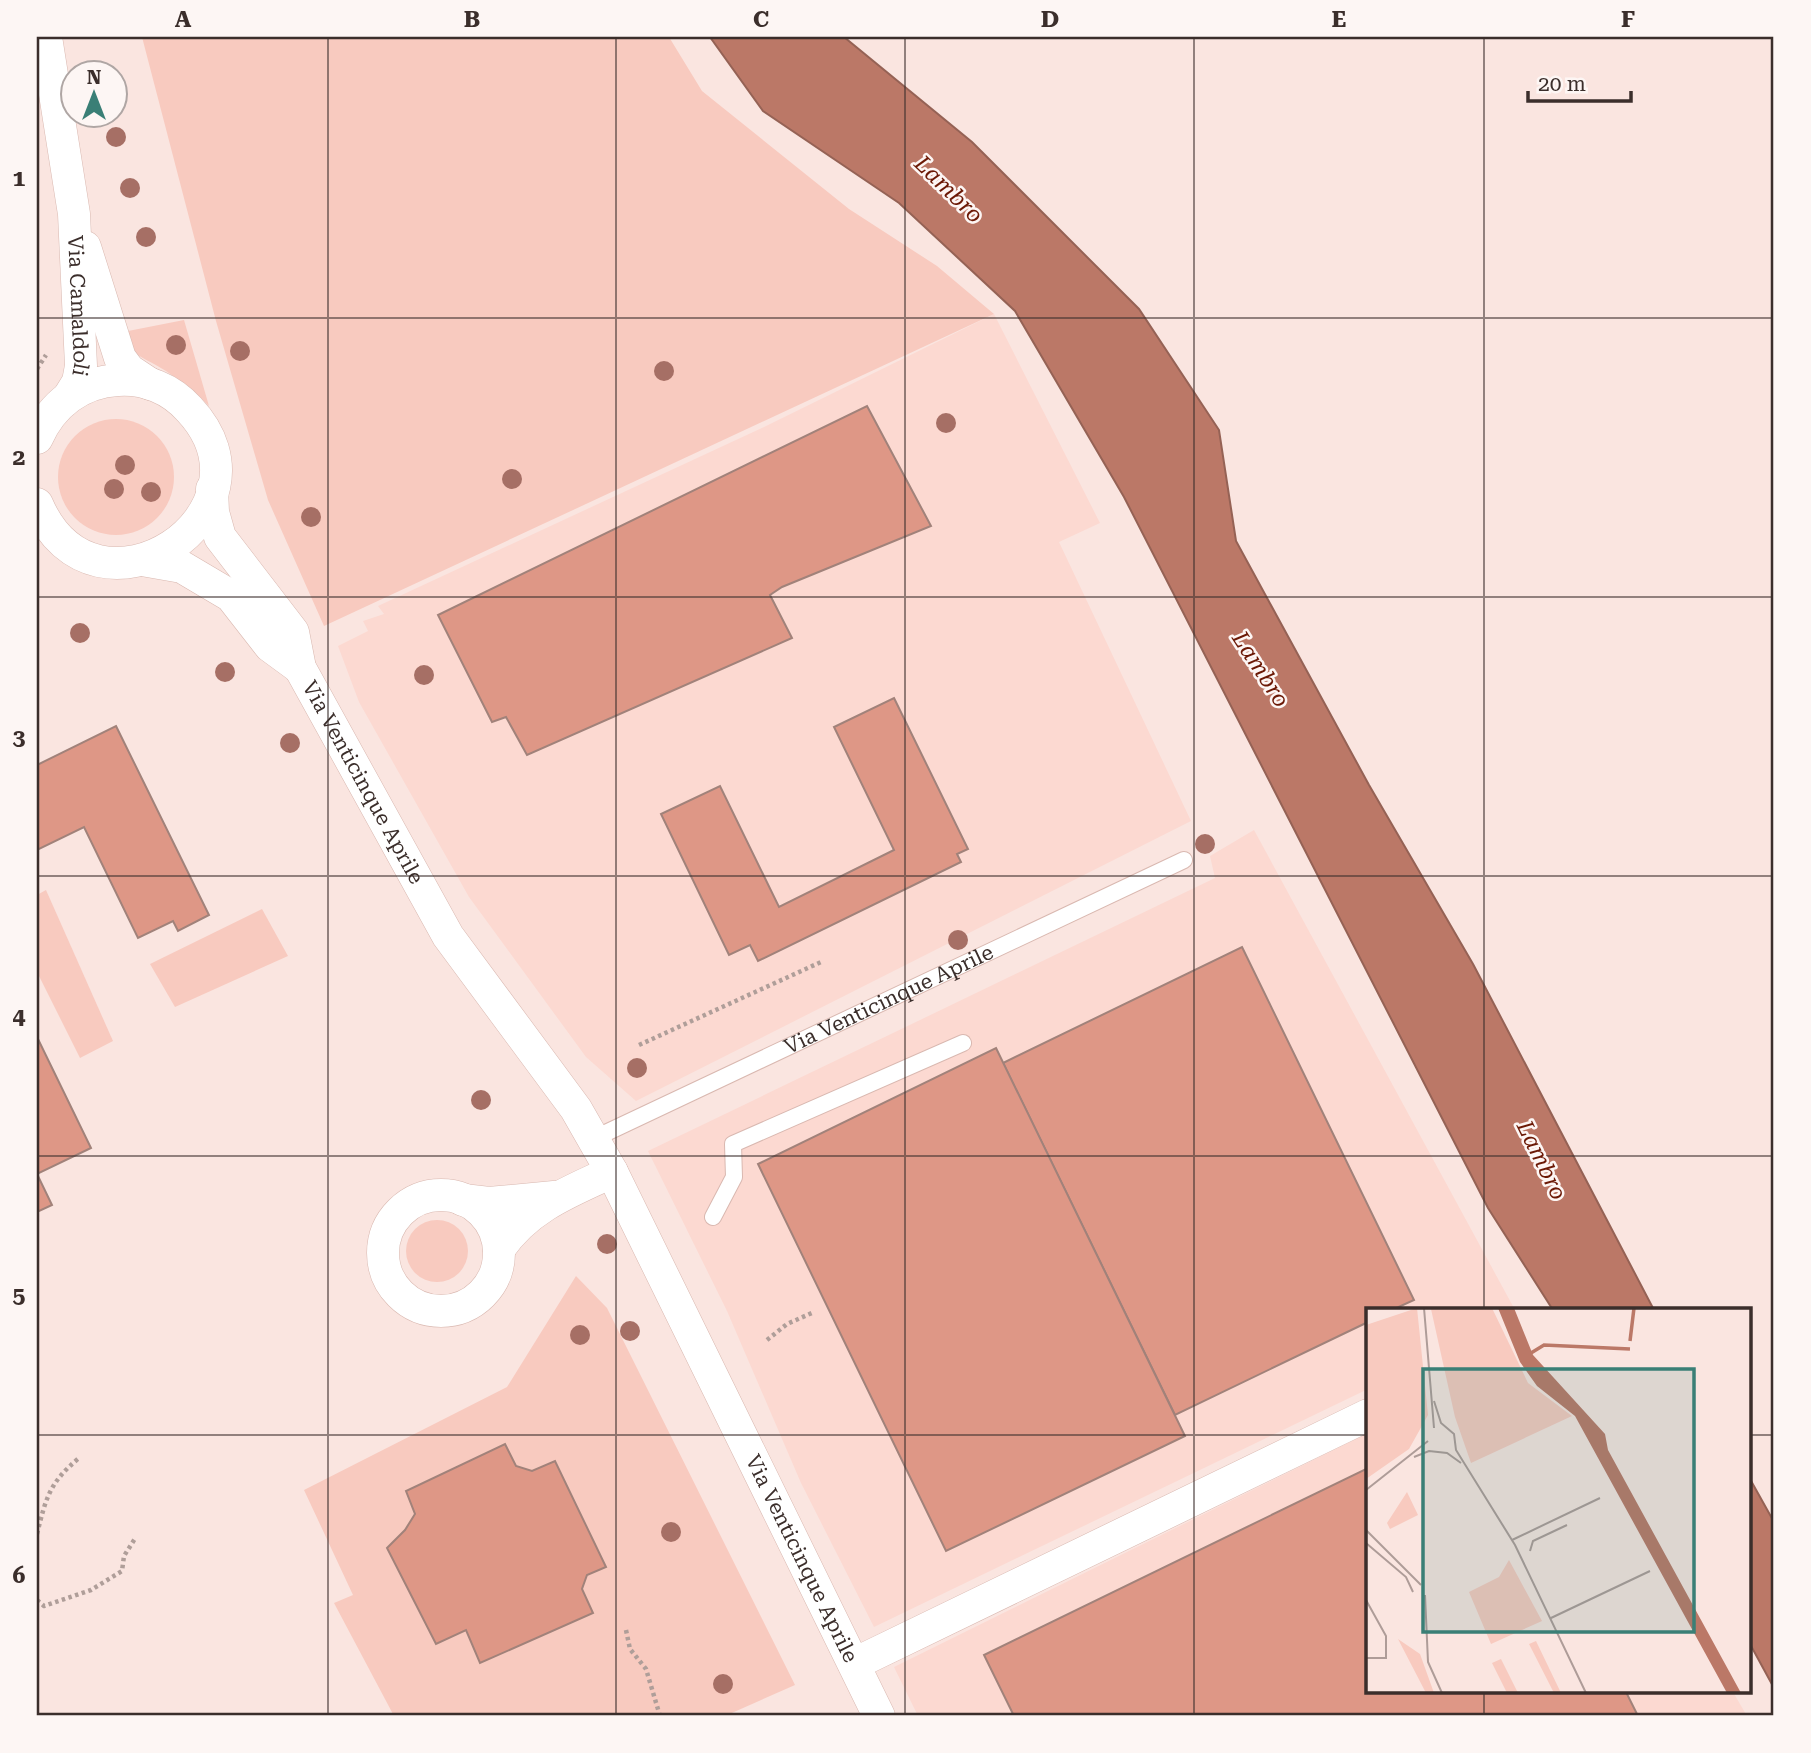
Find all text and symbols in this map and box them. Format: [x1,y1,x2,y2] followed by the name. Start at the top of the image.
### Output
[175,6,192,33] text: A
[464,6,480,33] text: B
[753,6,769,33] text: C
[1041,6,1059,33] text: D
[1332,6,1346,33] text: E
[1621,6,1635,33] text: F
[60,60,130,130] north arrow
[1528,60,1631,104] scale bar
[87,66,102,89] text: N
[1538,72,1586,96] text: 20 m
[908,150,989,229] water label: Lambro
[13,165,26,192] text: 1
[63,235,93,379] street label: Via Camaldoli
[13,444,25,471] text: 2
[1226,626,1295,712] water label: Lambro
[297,677,429,888] street label: Via Venticinque Aprile
[13,724,26,751] text: 3
[780,940,997,1059] street label: Via Venticinque Aprile
[13,1003,26,1030] text: 4
[1510,1115,1572,1204] water label: Lambro
[13,1282,26,1309] text: 5
[1366,1308,1752,1694] inset map
[741,1451,863,1666] street label: Via Venticinque Aprile
[13,1562,26,1589] text: 6

